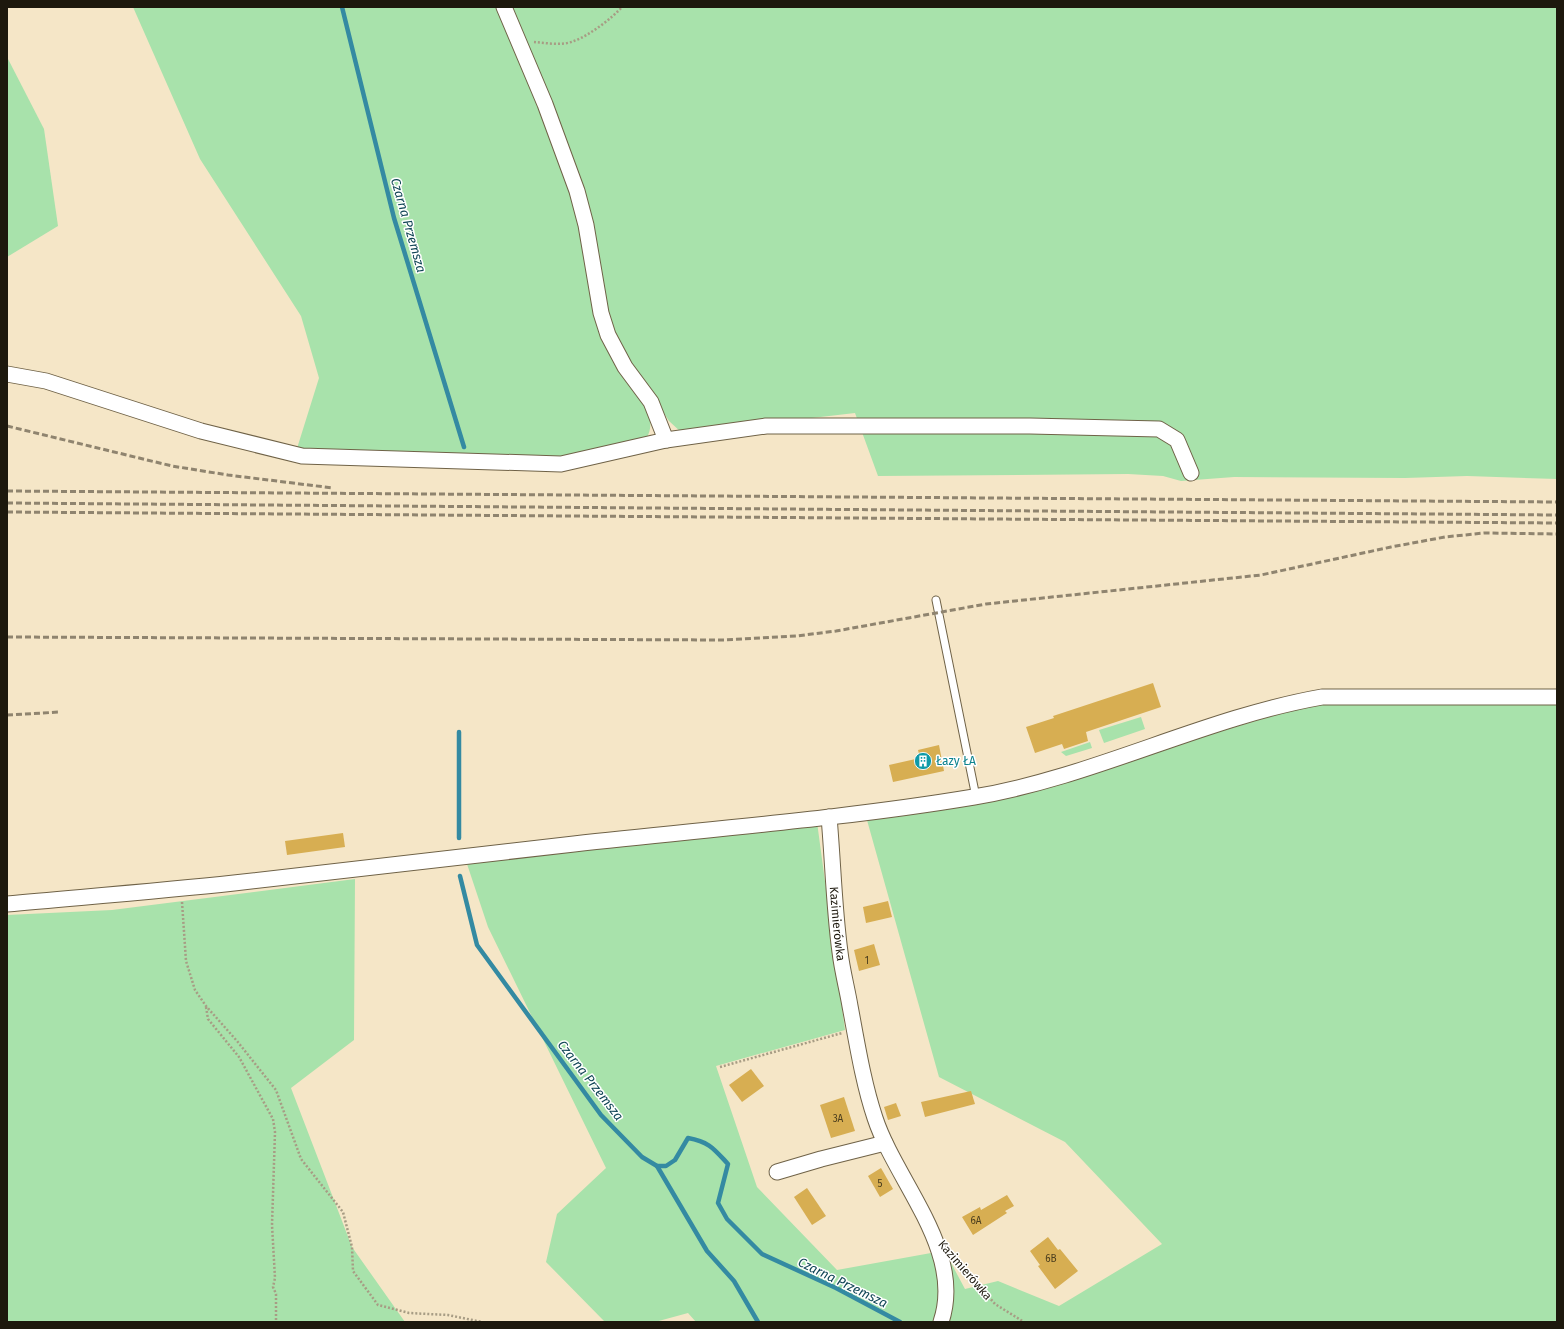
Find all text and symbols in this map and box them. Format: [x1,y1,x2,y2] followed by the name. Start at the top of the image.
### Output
[388,176,429,274] water label: Czarna Przemsza
[913,751,933,771] building icon: Łazy ŁA
[936,754,976,768] place label: Łazy ŁA
[827,886,848,962] street label: Kazimierówka
[865,955,869,967] house number: 1
[555,1037,627,1123] water label: Czarna Przemsza
[833,1113,844,1125] house number: 3A
[877,1178,883,1190] house number: 5
[970,1215,982,1227] house number: 6A
[935,1237,995,1303] street label: Kazimierówka
[1045,1253,1057,1265] house number: 6B
[796,1254,890,1311] water label: Czarna Przemsza

